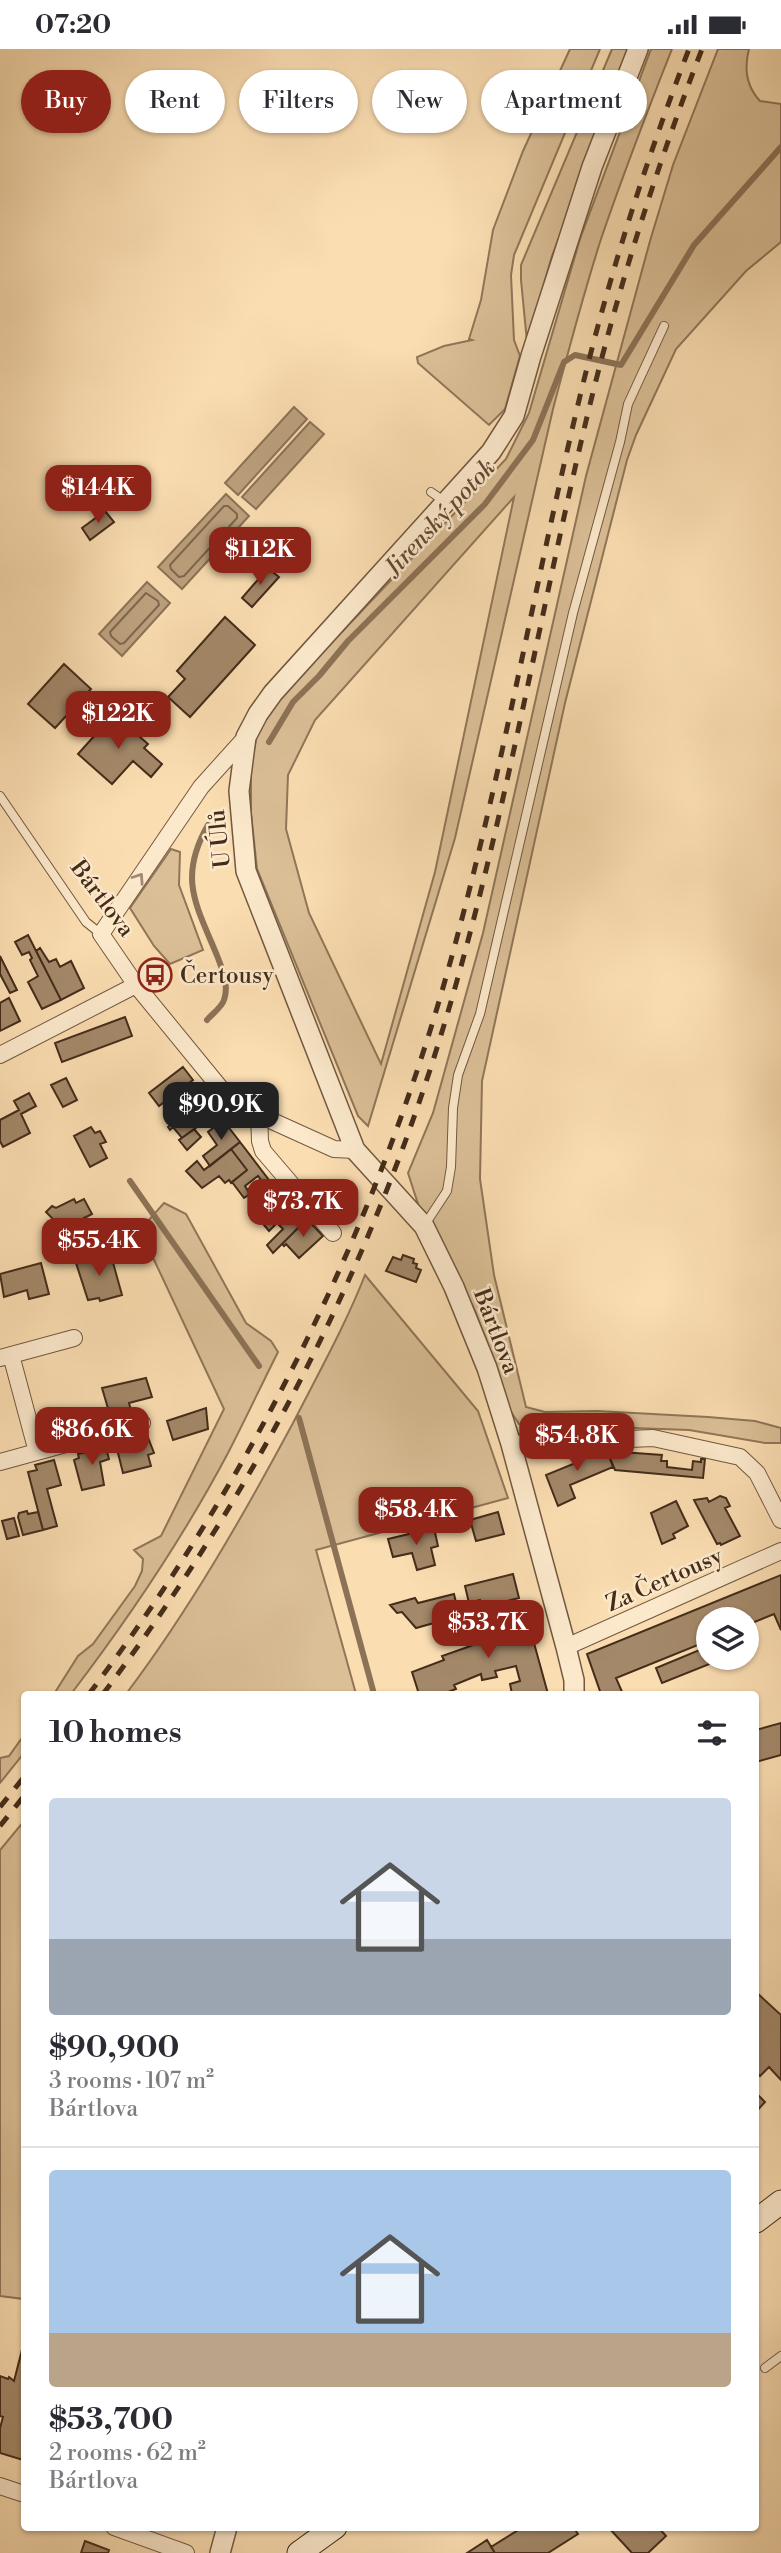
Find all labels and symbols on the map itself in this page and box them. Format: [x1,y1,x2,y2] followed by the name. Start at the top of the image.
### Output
[377,453,502,584] water label: Jirenský potok
[49,465,147,525] pin: $144K
[211,527,309,587] pin: $112K
[69,691,167,751] pin: $122K
[200,808,237,870] street label: U Úlů
[64,854,140,943] street label: Bártlova
[131,873,143,886] one-way arrow
[136,956,174,994] bus stop icon: Čertousy
[180,959,274,990] place label: Čertousy
[164,1083,278,1142] pin: $90.9K
[246,1179,360,1239] pin: $73.7K
[42,1219,156,1278] pin: $55.4K
[467,1284,525,1378] street label: Bártlova
[35,1407,149,1467] pin: $86.6K
[520,1413,634,1473] pin: $54.8K
[359,1487,473,1547] pin: $58.4K
[600,1539,728,1618] street label: Za Čertousy
[431,1601,545,1660] pin: $53.7K

